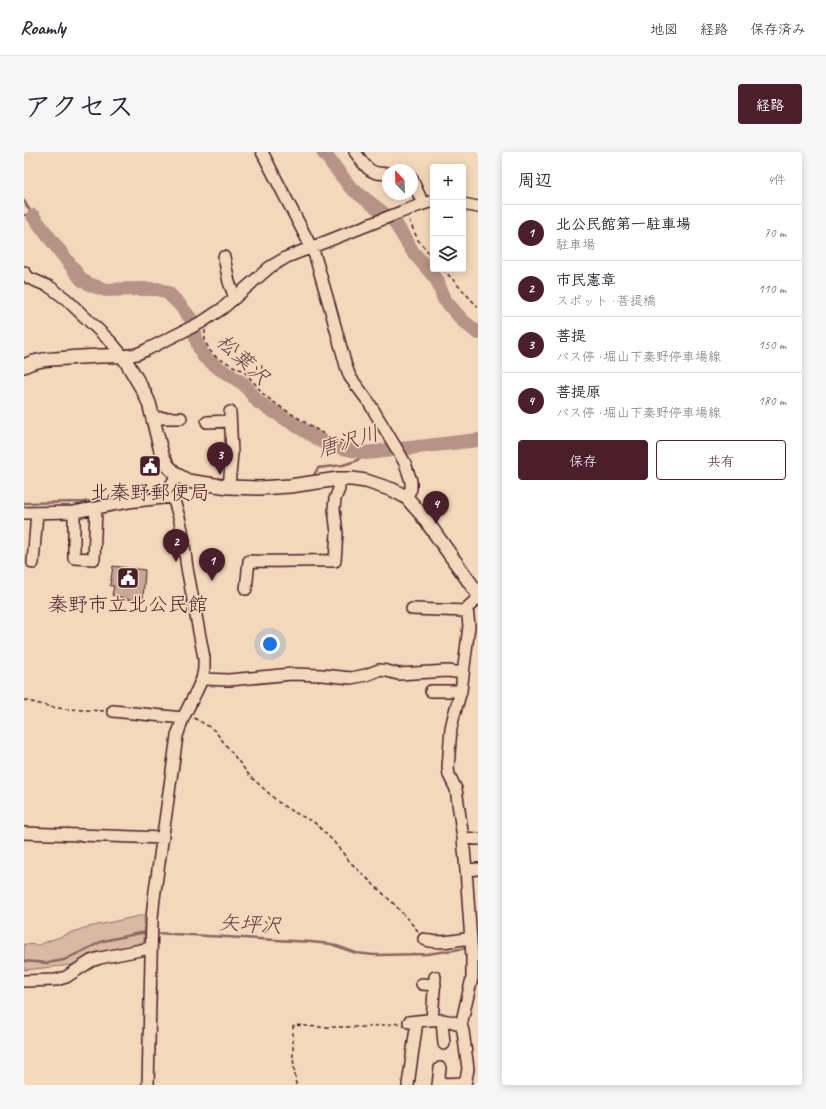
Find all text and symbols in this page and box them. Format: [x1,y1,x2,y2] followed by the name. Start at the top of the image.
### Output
[20,16,66,40] text: Roamly
[650,21,678,38] text: 地図
[700,21,728,38] text: 経路
[750,21,806,38] text: 保存済み
[738,84,802,124] button: 経路
[24,89,134,124] text: アクセス
[382,164,418,200] north arrow
[430,164,466,272] map controls
[430,164,466,200] button: +
[518,170,552,191] text: 周辺
[767,172,786,188] text: 4件
[430,200,466,236] button: −
[556,215,691,234] text: 北公民館第一駐車場
[528,225,534,241] text: 1
[764,225,786,241] text: 70 m
[430,236,466,272] button: layers
[556,237,595,253] text: 駐車場
[556,271,616,290] text: 市民憲章
[528,281,534,297] text: 2
[758,281,786,297] text: 110 m
[556,293,656,309] text: スポット · 菩提橋
[556,327,586,346] text: 菩提
[211,328,276,391] water label: 松葉沢
[528,337,534,353] text: 3
[758,337,786,353] text: 150 m
[556,349,721,365] text: バス停 · 堀山下秦野停車場線
[556,383,601,402] text: 菩提原
[528,393,534,409] text: 4
[758,393,786,409] text: 180 m
[556,405,721,421] text: バス停 · 堀山下秦野停車場線
[314,420,382,462] water label: 唐沢川
[518,440,648,480] button: 保存
[656,440,786,480] button: 共有
[207,442,233,475] pin: 3
[137,453,163,479] public building icon: 北秦野郵便局
[90,480,210,505] place label: 北秦野郵便局
[423,491,449,524] pin: 4
[163,529,189,562] pin: 2
[199,548,225,581] pin: 1
[115,565,141,591] public building icon: 秦野市立北公民館
[48,592,208,617] place label: 秦野市立北公民館
[260,634,280,654] your location
[218,909,283,939] water label: 矢坪沢

